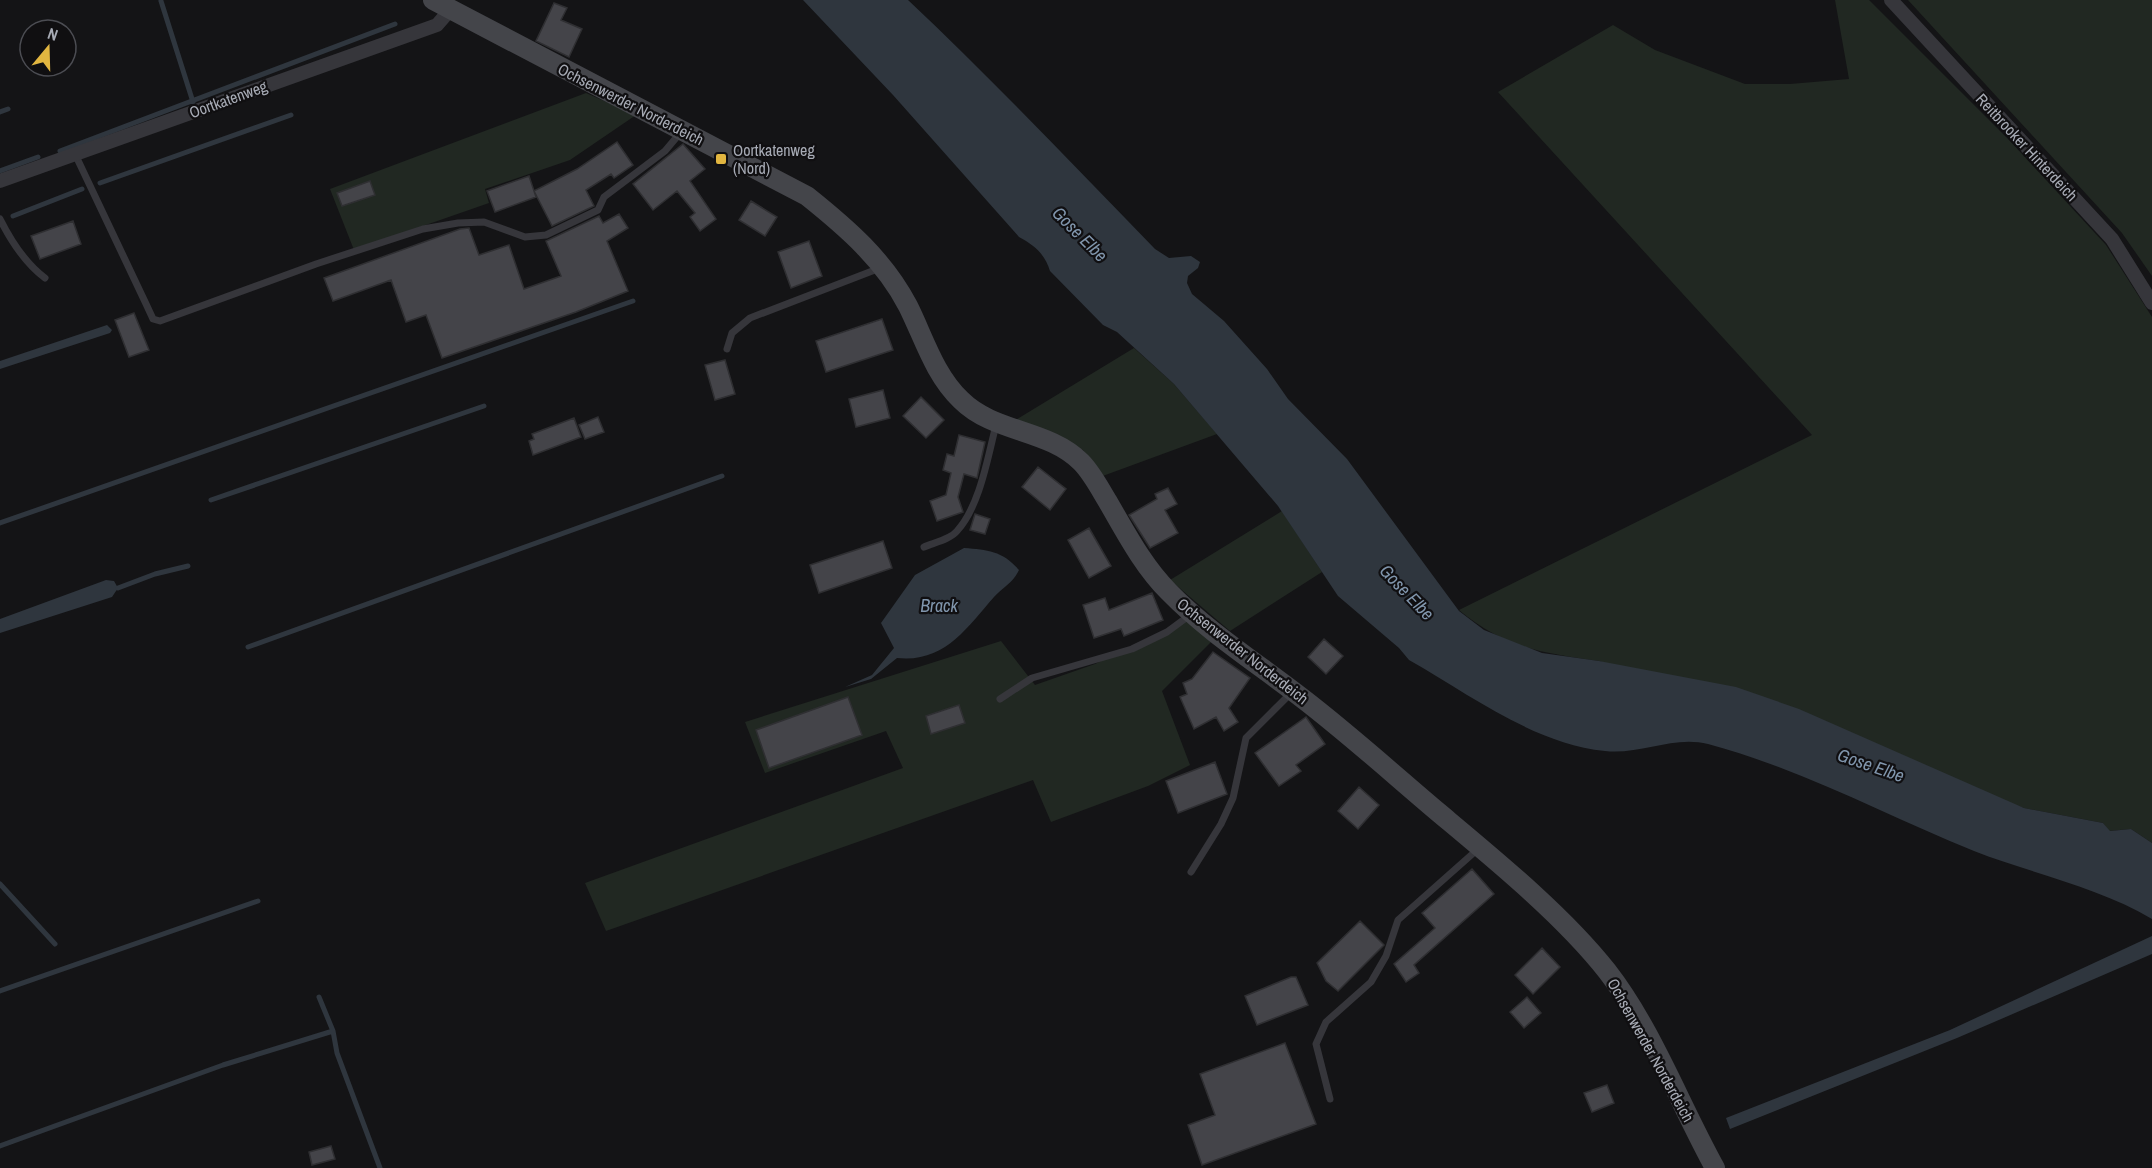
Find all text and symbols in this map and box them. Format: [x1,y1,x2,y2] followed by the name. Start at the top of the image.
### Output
[18,18,78,78] north arrow
[45,22,61,46] text: N
[554,58,708,150] street label: Ochsenwerder Norderdeich
[186,74,271,123] street label: Oortkatenweg
[1971,88,2083,206] street label: Reitbrooker Hinterdeich
[733,139,815,179] place label: Oortkatenweg (Nord)
[714,152,728,166] marker: Oortkatenweg (Nord)
[1047,201,1113,267] water label: Gose Elbe
[1374,559,1440,625] water label: Gose Elbe
[920,593,958,618] water label: Brack
[1173,593,1313,709] street label: Ochsenwerder Norderdeich
[1834,742,1908,788] water label: Gose Elbe
[1602,974,1700,1126] street label: Ochsenwerder Norderdeich

